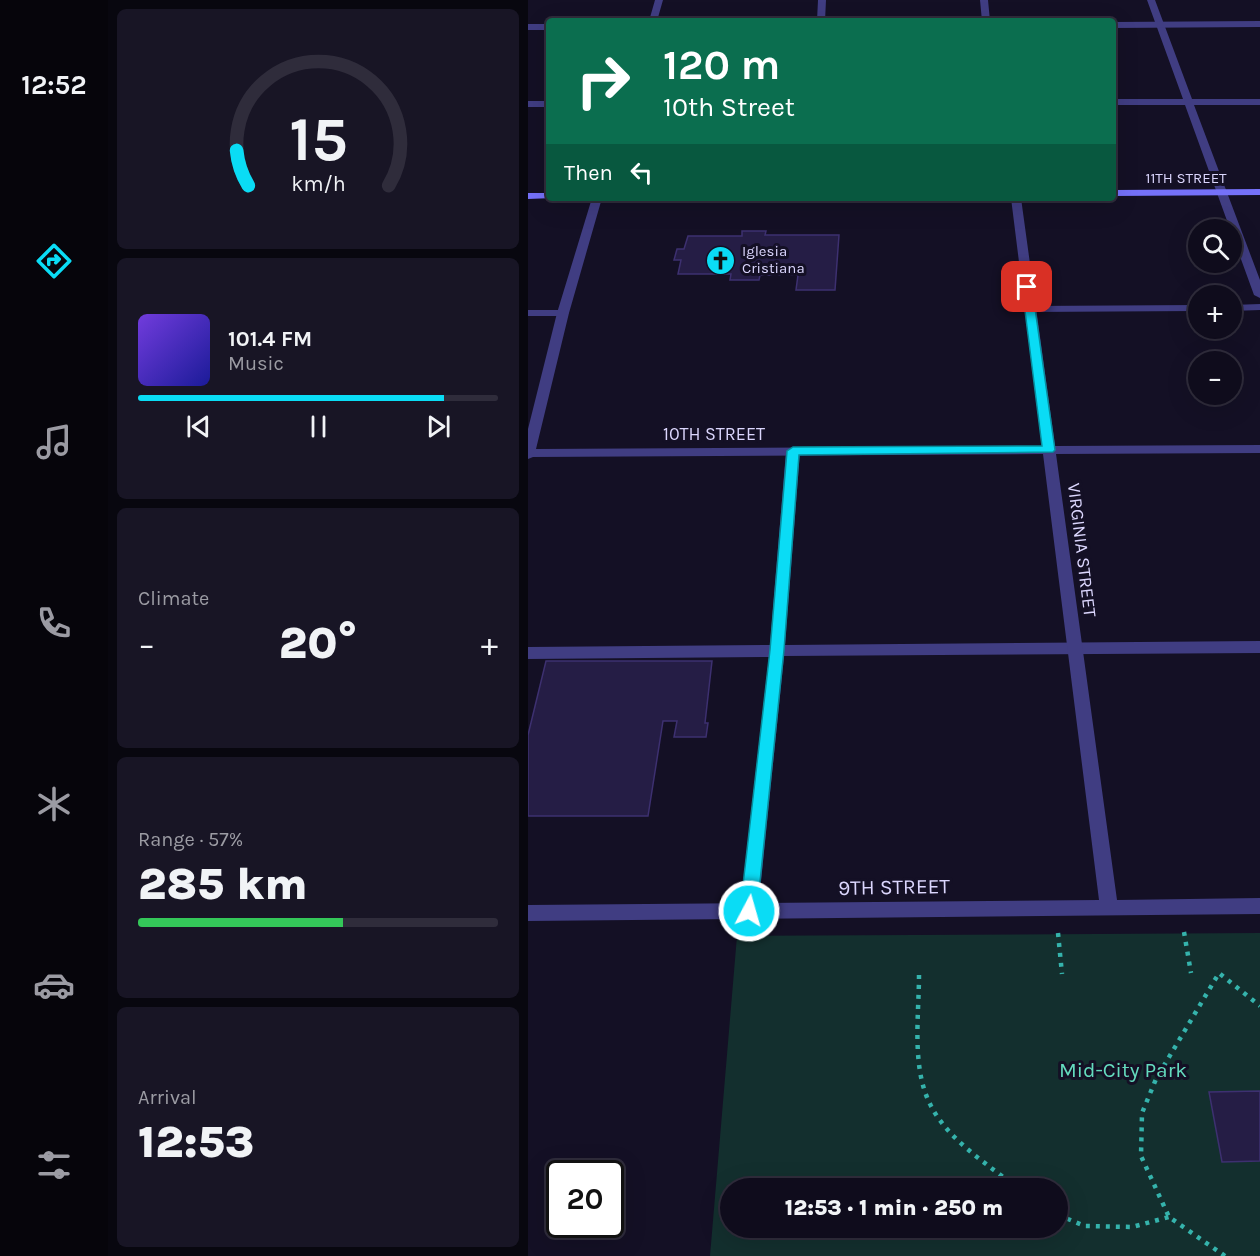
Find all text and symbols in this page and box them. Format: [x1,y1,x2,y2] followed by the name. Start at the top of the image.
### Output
[663,40,780,90] text: 120 m
[564,42,642,120] icon: right
[21,69,87,101] text: 12:52
[663,91,795,123] text: 10th Street
[289,103,347,176] text: 15
[625,156,658,189] icon: left
[564,160,613,186] text: Then
[1145,169,1227,187] street label: 11TH STREET
[291,172,345,197] text: km/h
[1188,219,1242,405] map controls
[1188,219,1242,273] button: search
[33,240,75,282] icon: directions
[742,242,805,277] place label: Iglesia Cristiana
[705,244,737,276] church icon: Iglesia Cristiana
[1001,261,1052,312] pin
[1010,270,1043,303] icon: arrive
[1188,285,1242,339] button: +
[228,326,312,352] text: 101.4 FM
[1188,351,1242,405] button: −
[228,352,284,375] text: Music
[182,410,215,443] icon: previous
[302,410,335,443] icon: pause
[422,410,455,443] icon: next
[33,421,75,463] icon: music
[663,423,765,445] street label: 10TH STREET
[1063,482,1101,618] street label: VIRGINIA STREET
[138,587,209,610] text: Climate
[33,602,75,644] icon: phone
[279,617,357,669] text: 20°
[138,625,155,663] text: −
[481,625,498,663] text: +
[33,783,75,825] icon: climate
[138,828,243,851] text: Range · 57%
[138,858,307,910] text: 285 km
[838,874,951,900] street label: 9TH STREET
[717,879,781,943] position arrow
[33,964,75,1006] icon: car
[1059,1058,1187,1082] park label: Mid-City Park
[138,1086,197,1109] text: Arrival
[138,1116,254,1168] text: 12:53
[33,1144,75,1186] icon: filters
[546,1160,624,1238] speed limit sign: 20
[785,1195,1003,1221] text: 12:53 · 1 min · 250 m

